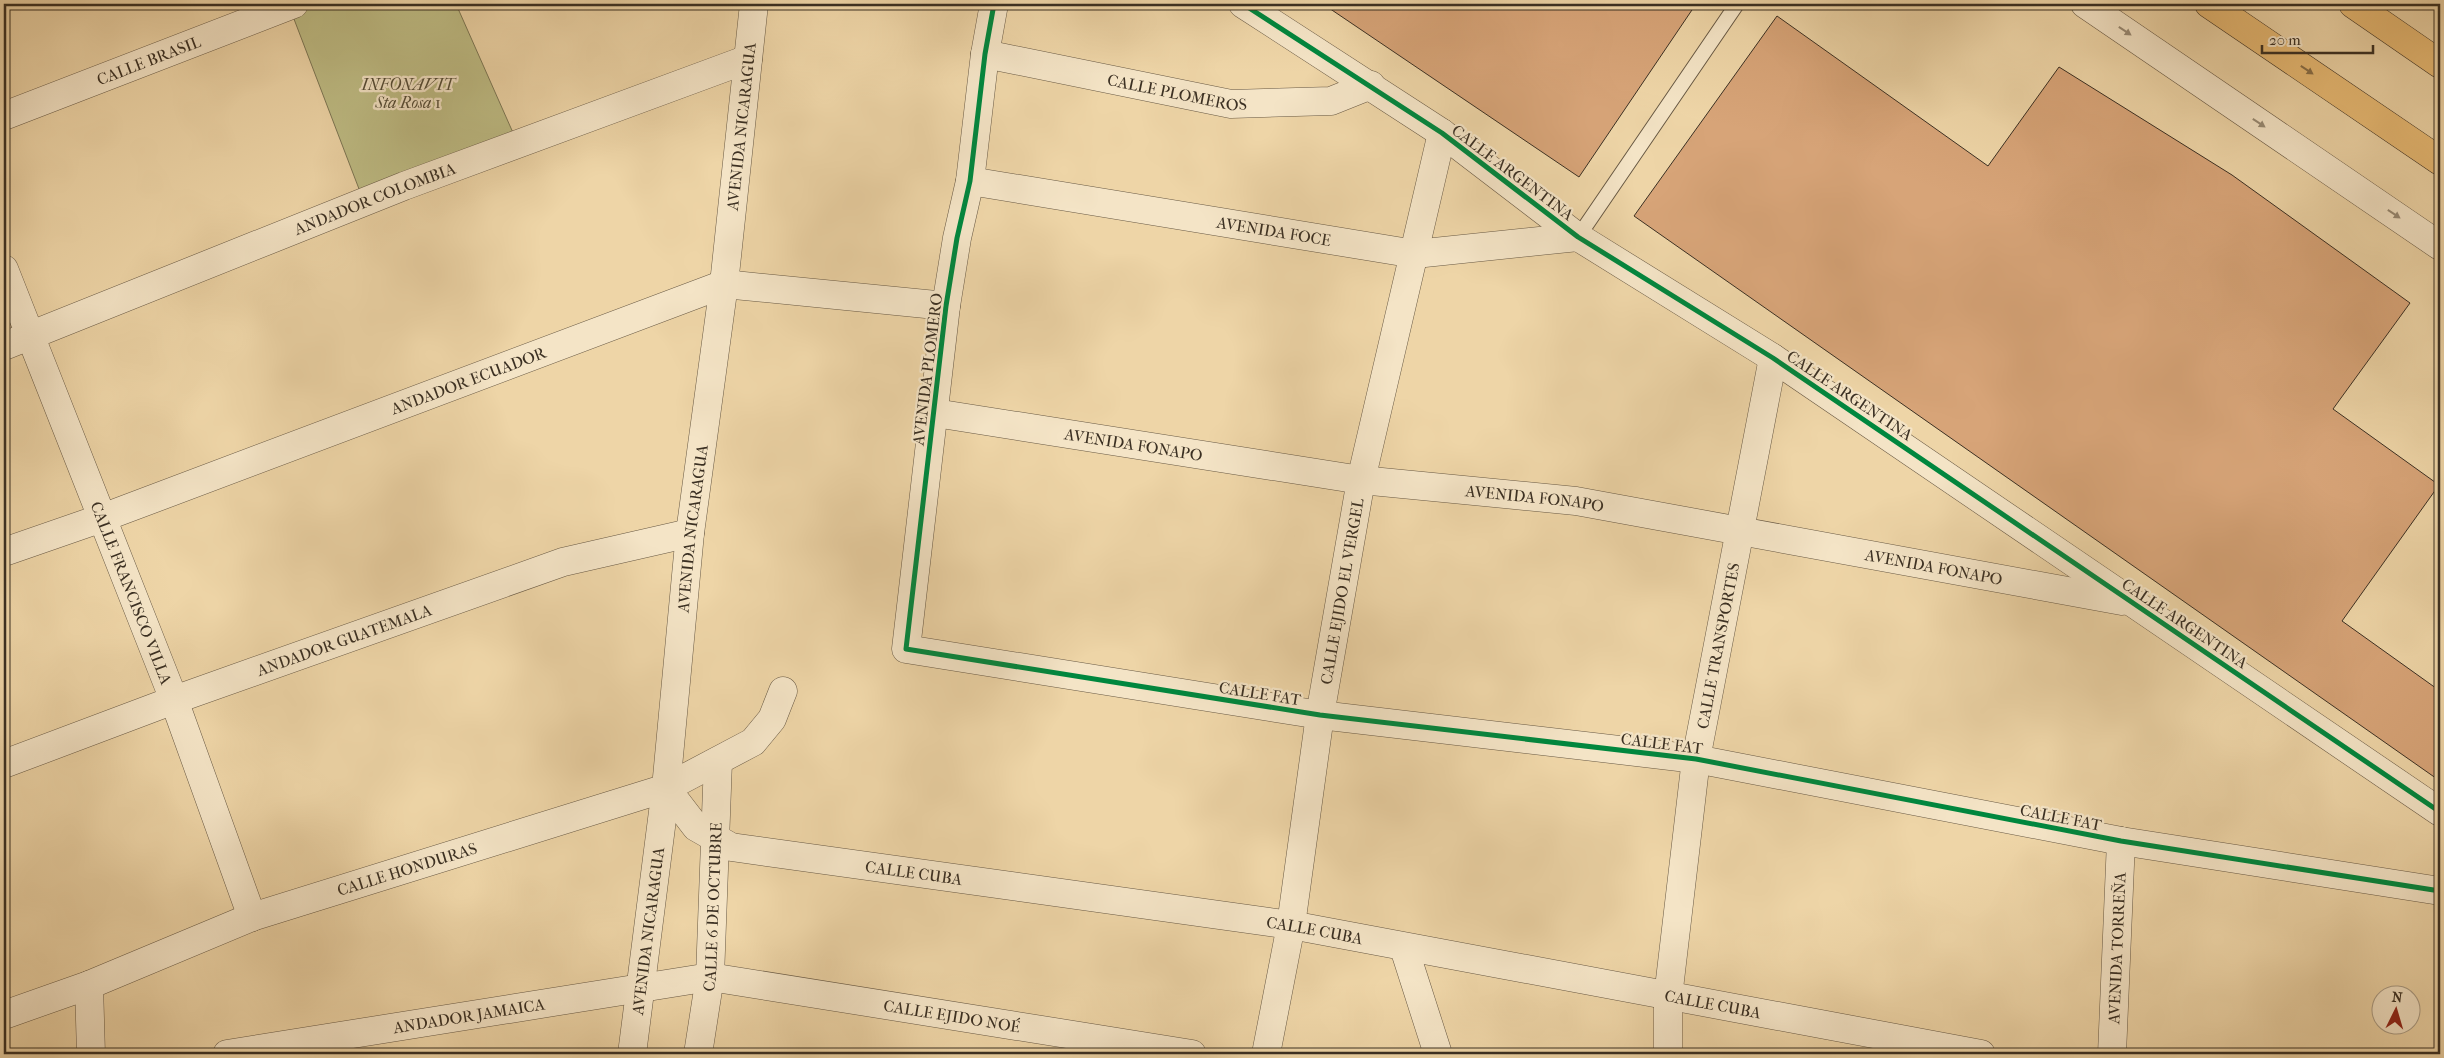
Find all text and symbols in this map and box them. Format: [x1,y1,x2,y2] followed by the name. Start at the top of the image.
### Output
[2262,22,2373,54] scale bar
[2118,26,2132,36] one-way arrow
[2269,31,2301,49] text: 20 m
[94,32,204,89] street label: CALLE BRASIL
[723,41,760,212] street label: AVENIDA NICARAGUA
[2300,66,2314,75] one-way arrow
[1106,70,1247,114] street label: CALLE PLOMEROS
[360,75,457,112] park label: INFONAVIT Sta Rosa 1
[2253,118,2266,128] one-way arrow
[1448,120,1578,225] street label: CALLE ARGENTINA
[291,159,459,239] street label: ANDADOR COLOMBIA
[2387,210,2400,219] one-way arrow
[1214,212,1333,250] street label: AVENIDA FOCE
[909,292,946,447] street label: AVENIDA PLOMERO
[387,342,550,419] street label: ANDADOR ECUADOR
[1783,346,1917,445] street label: CALLE ARGENTINA
[1062,424,1204,465] street label: AVENIDA FONAPO
[673,443,712,614] street label: AVENIDA NICARAGUA
[1464,481,1606,516] street label: AVENIDA FONAPO
[1316,496,1368,686] street label: CALLE EJIDO EL VERGEL
[87,499,176,688] street label: CALLE FRANCISCO VILLA
[1863,545,2004,589] street label: AVENIDA FONAPO
[1693,561,1743,730] street label: CALLE TRANSPORTES
[2118,574,2252,673] street label: CALLE ARGENTINA
[253,600,435,680] street label: ANDADOR GUATEMALA
[1218,678,1302,709] street label: CALLE FAT
[1620,729,1704,758] street label: CALLE FAT
[2019,800,2104,835] street label: CALLE FAT
[699,822,726,993] street label: CALLE 6 DE OCTUBRE
[335,839,479,900] street label: CALLE HONDURAS
[628,846,668,1017] street label: AVENIDA NICARAGUA
[864,857,964,889] street label: CALLE CUBA
[2104,871,2130,1026] street label: AVENIDA TORREÑA
[1265,913,1365,948] street label: CALLE CUBA
[1663,986,1763,1023] street label: CALLE CUBA
[2372,986,2422,1036] north arrow
[2391,989,2403,1007] text: N
[391,994,547,1038] street label: ANDADOR JAMAICA
[882,996,1022,1036] street label: CALLE EJIDO NOÉ

